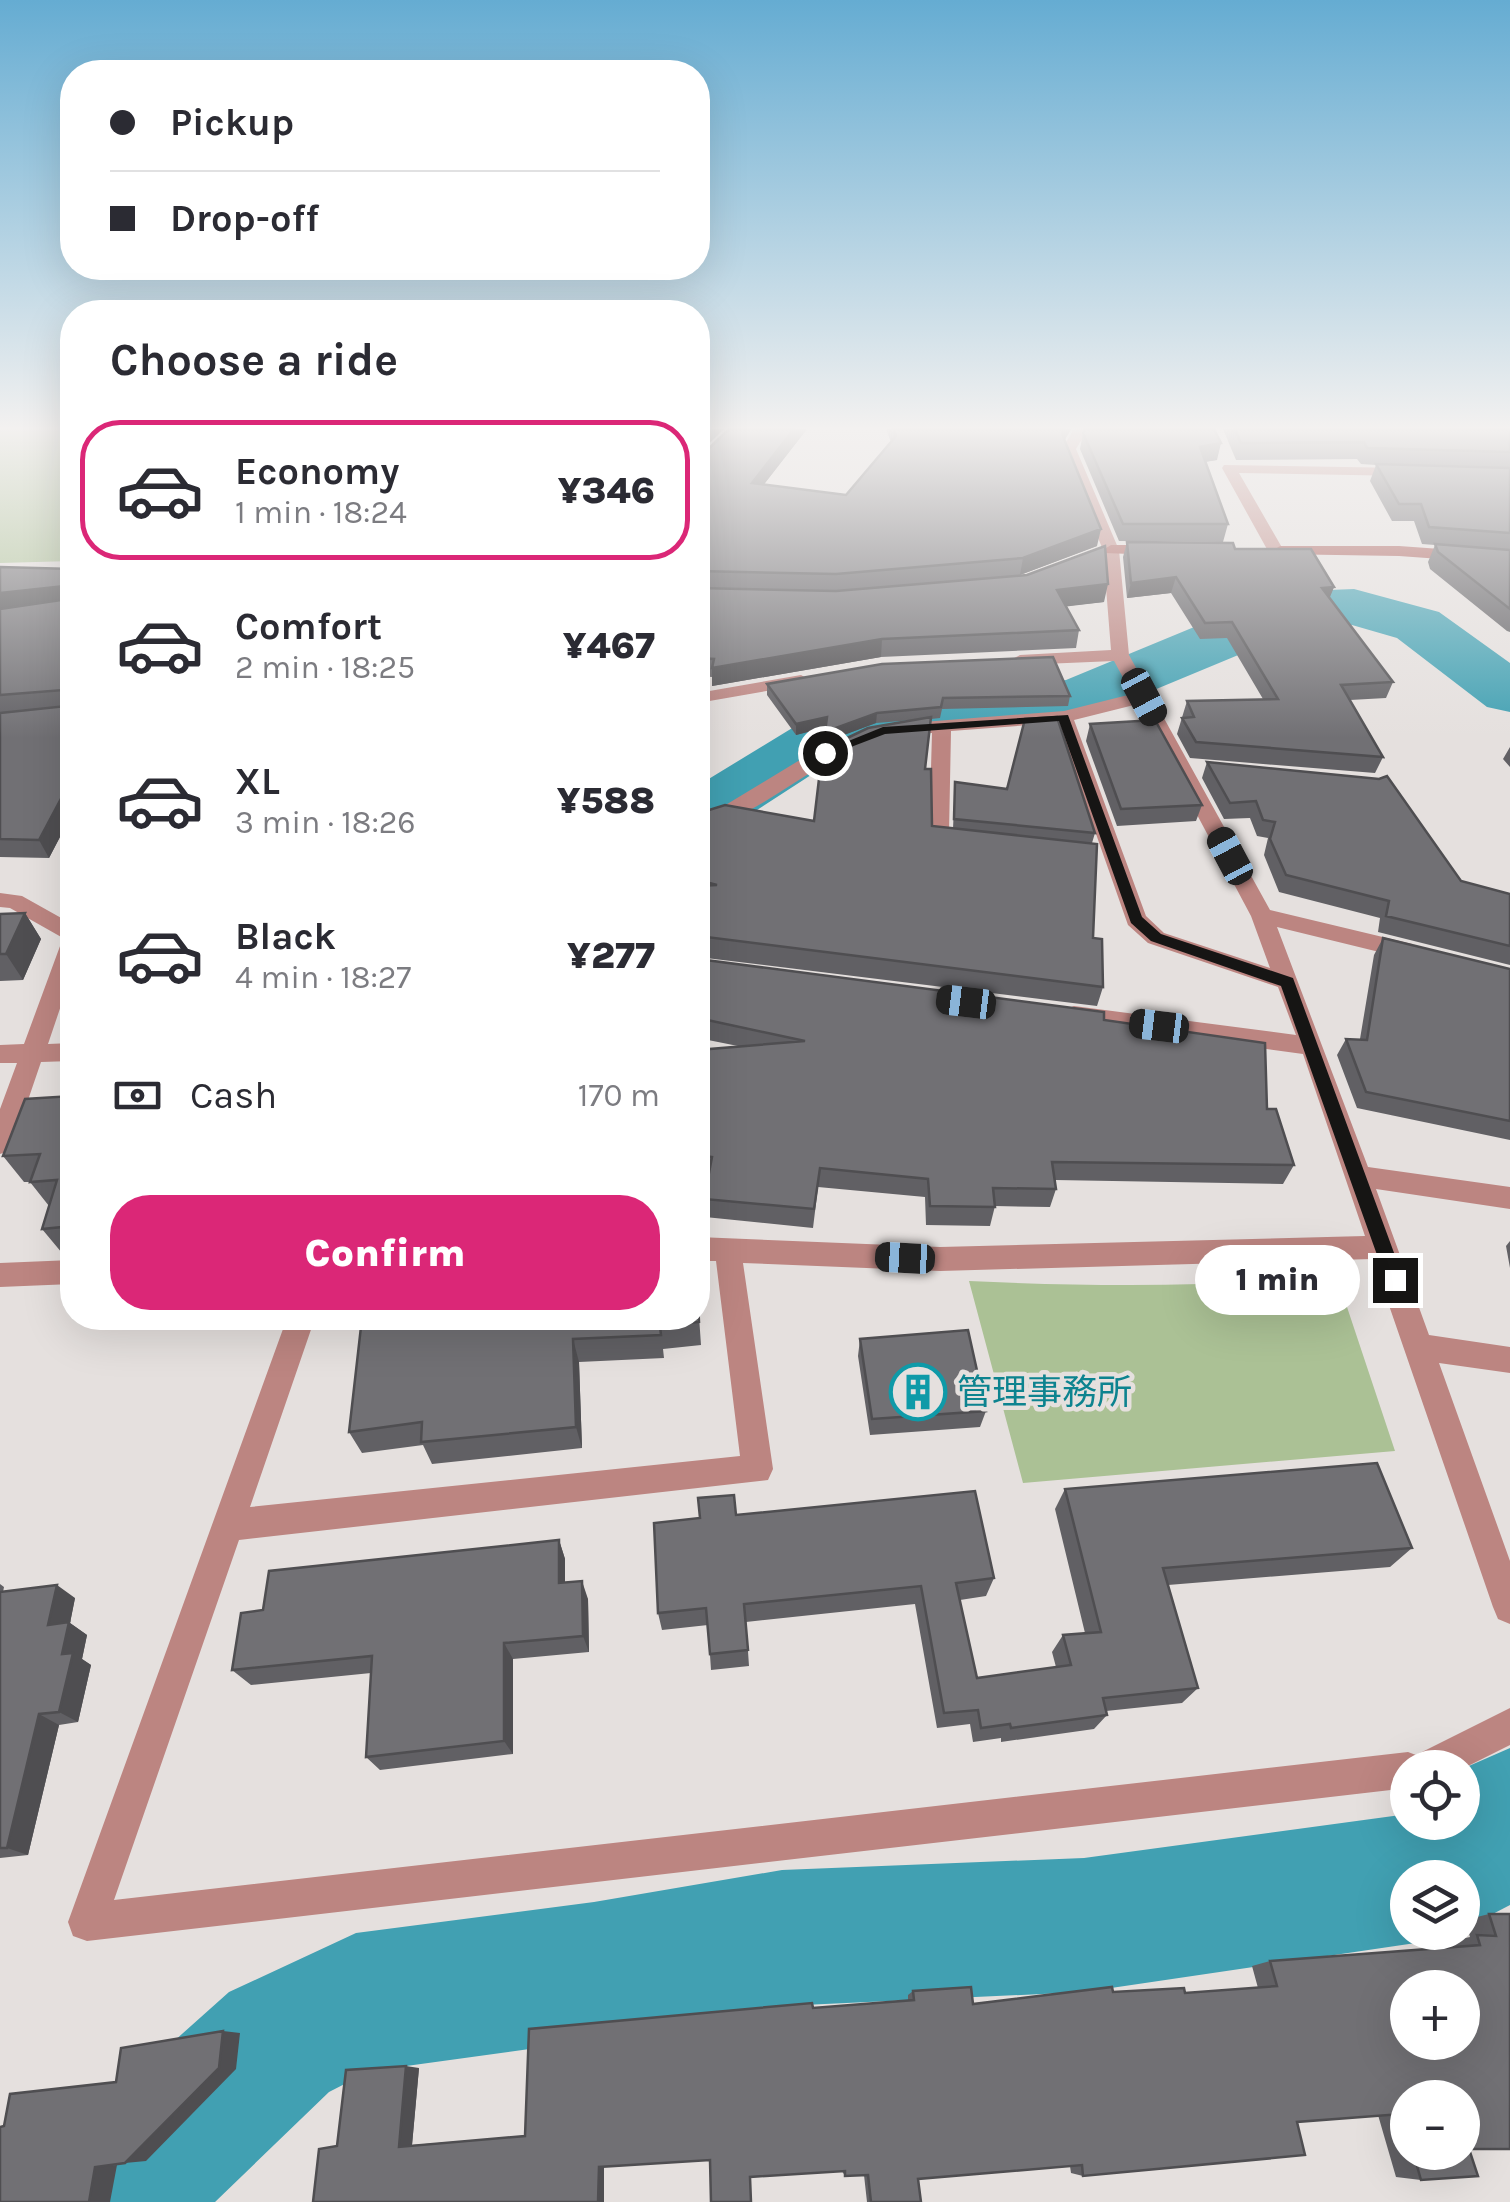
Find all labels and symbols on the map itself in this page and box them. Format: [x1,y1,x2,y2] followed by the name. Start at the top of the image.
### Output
[1117,663,1171,731] car
[803,731,848,776] route start
[1203,822,1257,890] car
[934,983,998,1021] car
[1127,1007,1191,1045] car
[874,1241,936,1275] car
[1195,1245,1360,1315] callout: 1 min
[1373,1258,1418,1303] route end
[888,1362,948,1422] building icon: 管理事務所
[957,1372,1132,1413] place label: 管理事務所

